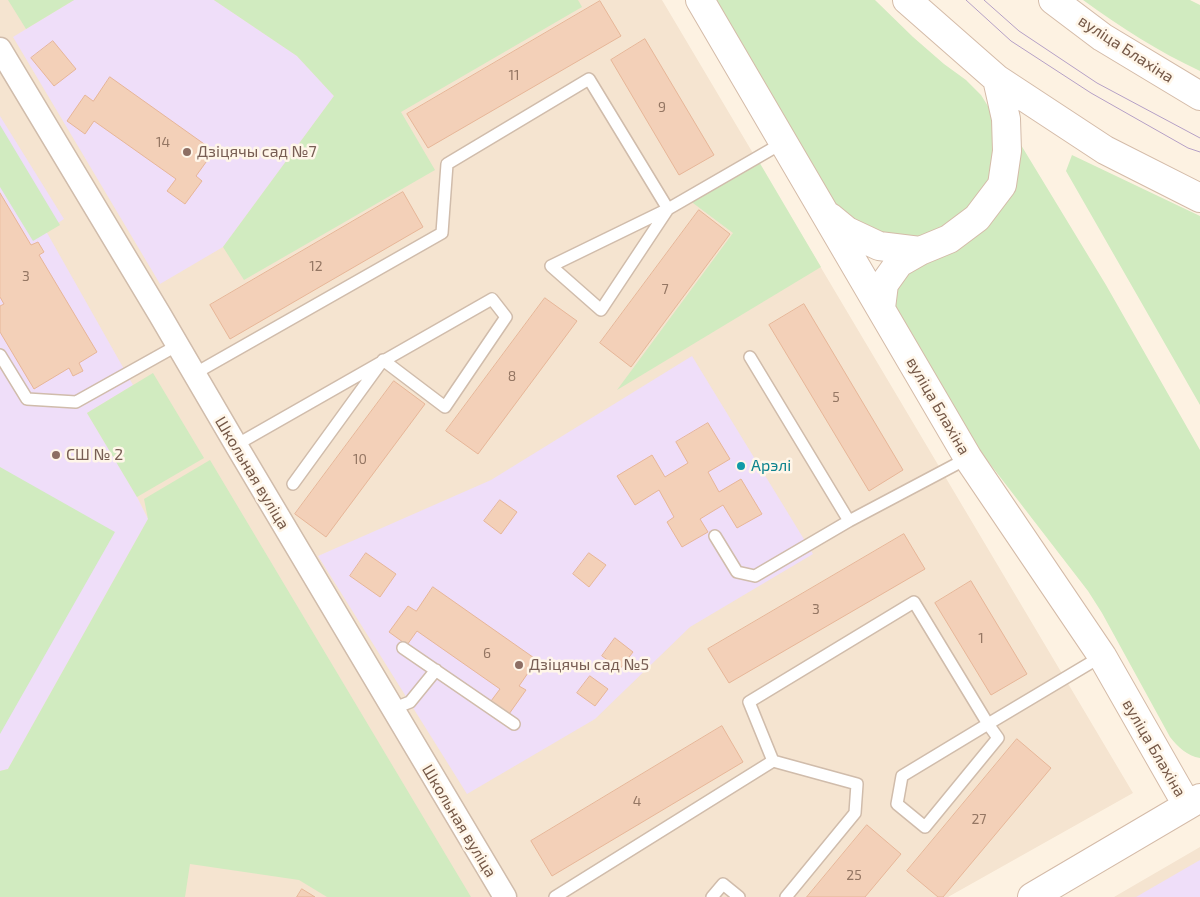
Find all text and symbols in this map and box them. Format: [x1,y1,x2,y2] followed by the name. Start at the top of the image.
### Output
[1075,11,1177,87] street label: вуліца Блахіна
[508,67,520,83] house number: 11
[658,99,666,115] house number: 9
[156,134,170,150] house number: 14
[197,142,317,162] place label: Дзіцячы сад №7
[181,146,193,158] marker: Дзіцячы сад №7
[309,258,323,274] house number: 12
[22,268,30,284] house number: 3
[661,281,669,297] house number: 7
[902,354,974,458] street label: вуліца Блахіна
[508,368,516,384] house number: 8
[832,389,840,405] house number: 5
[211,413,293,533] street label: Школьная вуліца
[66,445,123,465] place label: СШ № 2
[50,449,62,461] marker: СШ № 2
[353,451,367,467] house number: 10
[751,456,791,476] place label: Арэлі
[735,460,747,472] marker: Арэлі
[812,601,820,617] house number: 3
[978,630,984,646] house number: 1
[483,645,491,661] house number: 6
[529,655,649,675] place label: Дзіцячы сад №5
[513,659,525,671] marker: Дзіцячы сад №5
[1118,696,1190,800] street label: вуліца Блахіна
[418,761,500,881] street label: Школьная вуліца
[633,793,641,809] house number: 4
[971,811,987,827] house number: 27
[846,867,862,883] house number: 25

